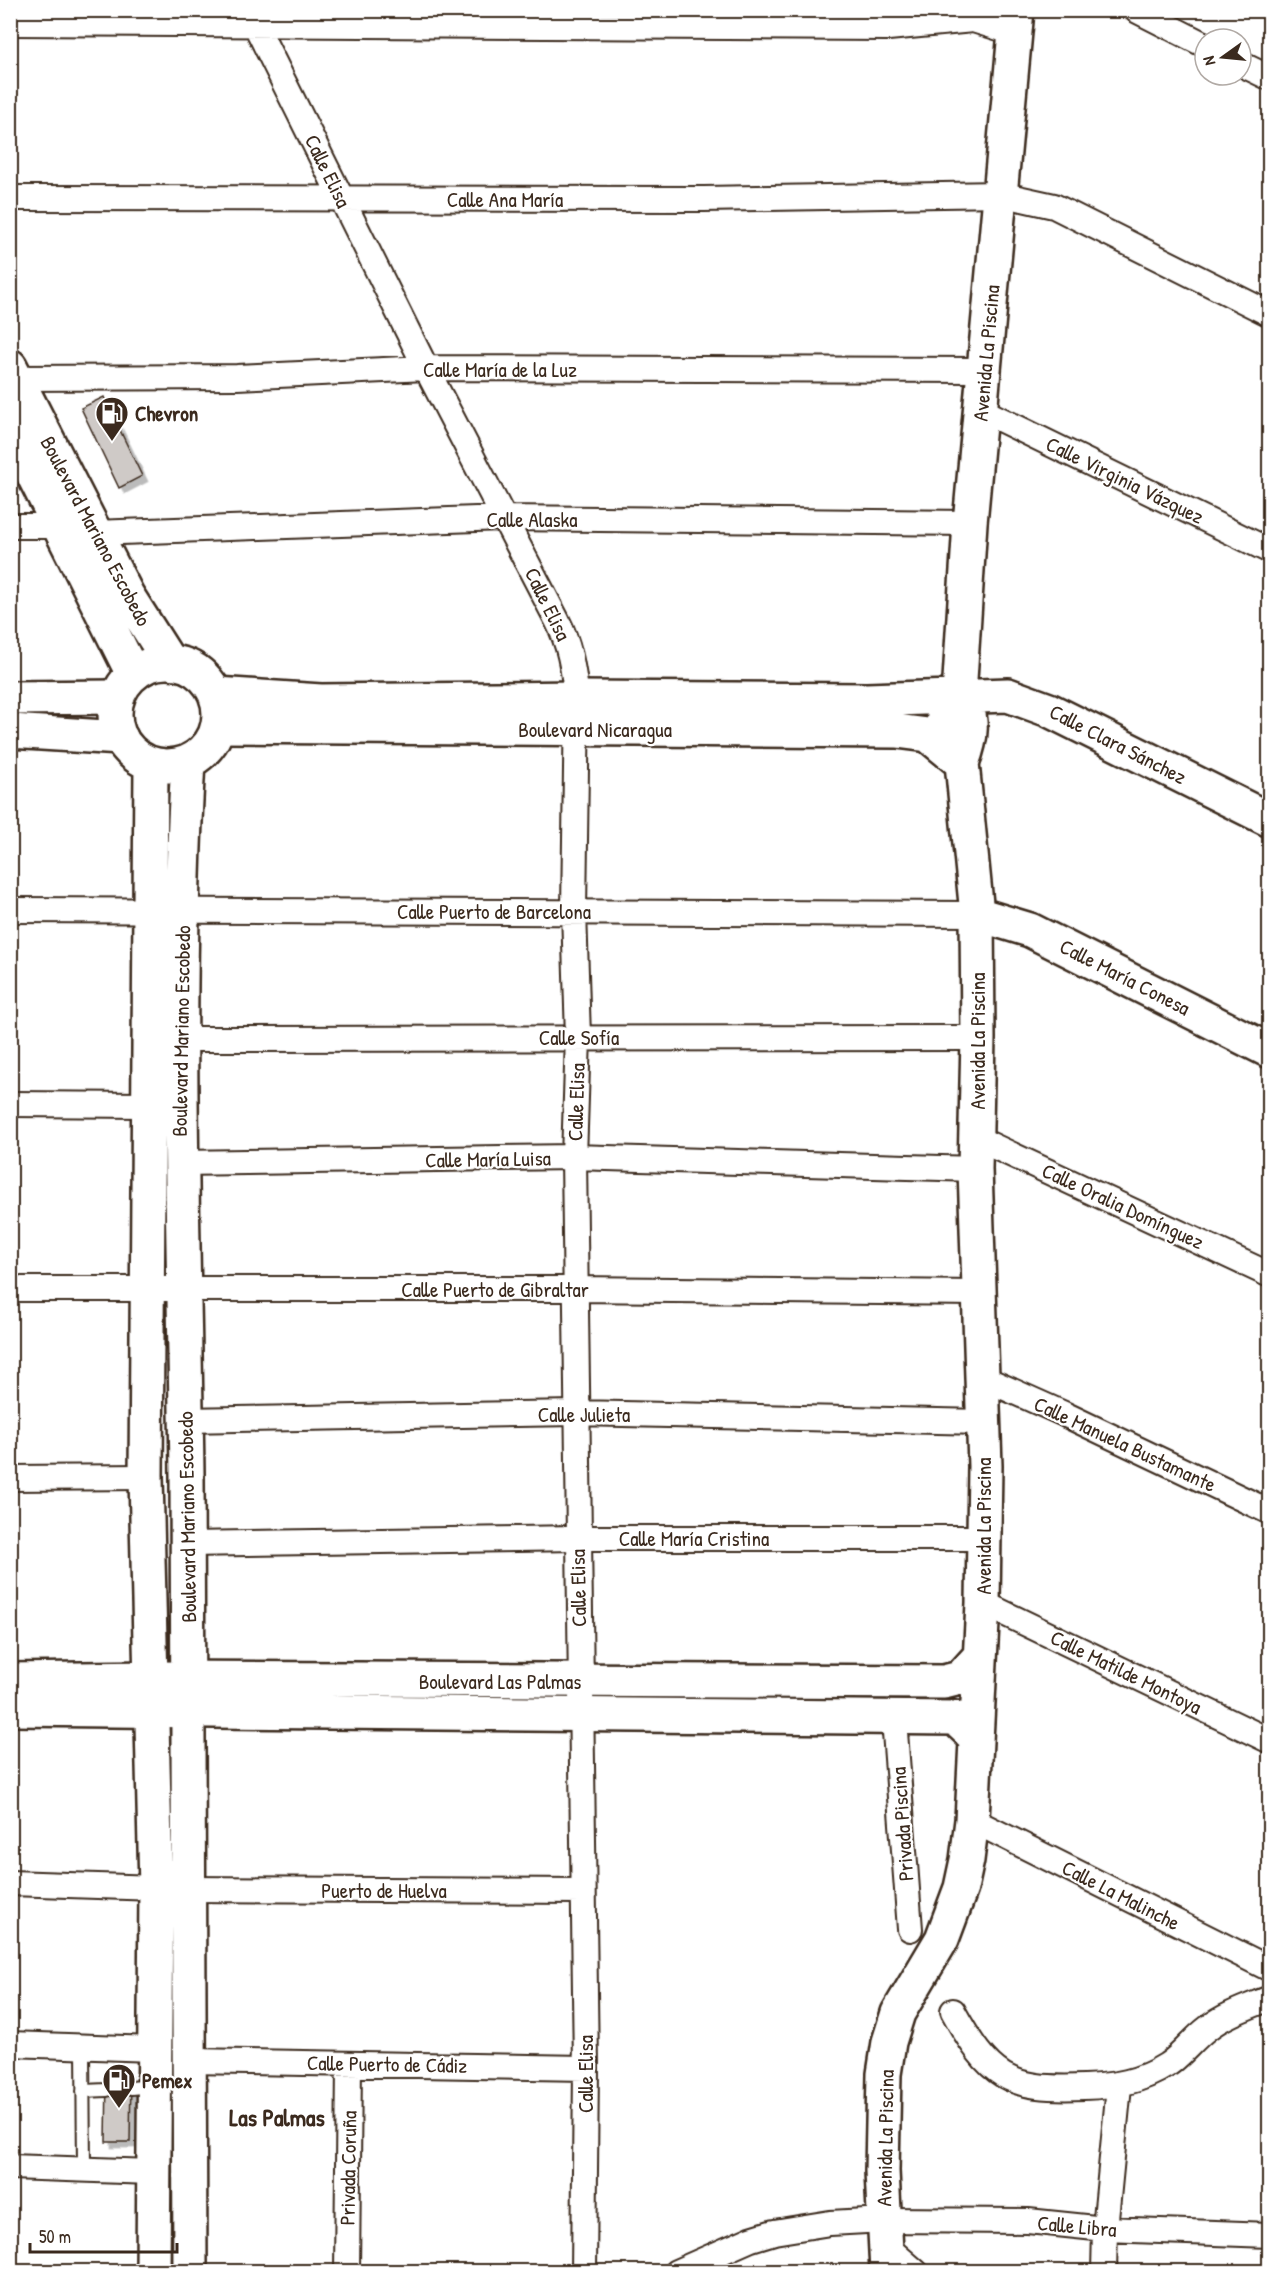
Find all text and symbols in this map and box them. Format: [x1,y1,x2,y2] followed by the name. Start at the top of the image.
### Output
[1193,27,1253,87] north arrow
[1197,53,1220,68] text: N
[298,130,358,212] street label: Calle Elisa
[447,185,563,214] street label: Calle Ana María
[966,284,1006,422] street label: Avenida La Piscina
[423,355,577,384] street label: Calle María de la Luz
[94,395,130,442] fuel station icon: Chevron
[135,399,198,428] place label: Chevron
[1041,429,1209,531] street label: Calle Virginia Vázquez
[34,431,158,631] street label: Boulevard Mariano Escobedo
[486,505,578,534] street label: Calle Alaska
[518,563,578,645] street label: Calle Elisa
[1045,697,1191,791] street label: Calle Clara Sánchez
[518,715,672,744] street label: Boulevard Nicaragua
[397,897,591,926] street label: Calle Puerto de Barcelona
[165,925,197,1137] street label: Boulevard Mariano Escobedo
[1055,932,1195,1022] street label: Calle María Conesa
[963,973,992,1109] street label: Avenida La Piscina
[539,1023,619,1052] street label: Calle Sofía
[560,1063,592,1141] street label: Calle Elisa
[425,1143,551,1175] street label: Calle María Luisa
[1037,1156,1209,1256] street label: Calle Oralia Domínguez
[401,1275,589,1304] street label: Calle Puerto de Gibraltar
[1029,1389,1221,1499] street label: Calle Manuela Bustamante
[538,1400,630,1429] street label: Calle Julieta
[171,1411,203,1623] street label: Boulevard Mariano Escobedo
[969,1458,998,1594] street label: Avenida La Piscina
[619,1524,769,1553] street label: Calle María Cristina
[563,1549,593,1627] street label: Calle Elisa
[1046,1623,1206,1721] street label: Calle Matilde Montoya
[419,1667,581,1696] street label: Boulevard Las Palmas
[884,1766,920,1882] street label: Privada Piscina
[1057,1853,1185,1937] street label: Calle La Malinche
[321,1876,447,1905] street label: Puerto de Huelva
[571,2035,600,2113] street label: Calle Elisa
[307,2048,467,2080] street label: Calle Puerto de Cádiz
[101,2062,137,2109] fuel station icon: Pemex
[142,2066,193,2095] place label: Pemex
[869,2069,901,2207] street label: Avenida La Piscina
[229,2101,325,2133] district label: Las Palmas
[332,2110,364,2226] street label: Privada Coruña
[1036,2208,1118,2244] street label: Calle Libra
[30,2216,177,2254] scale bar
[39,2224,71,2249] text: 50 m

